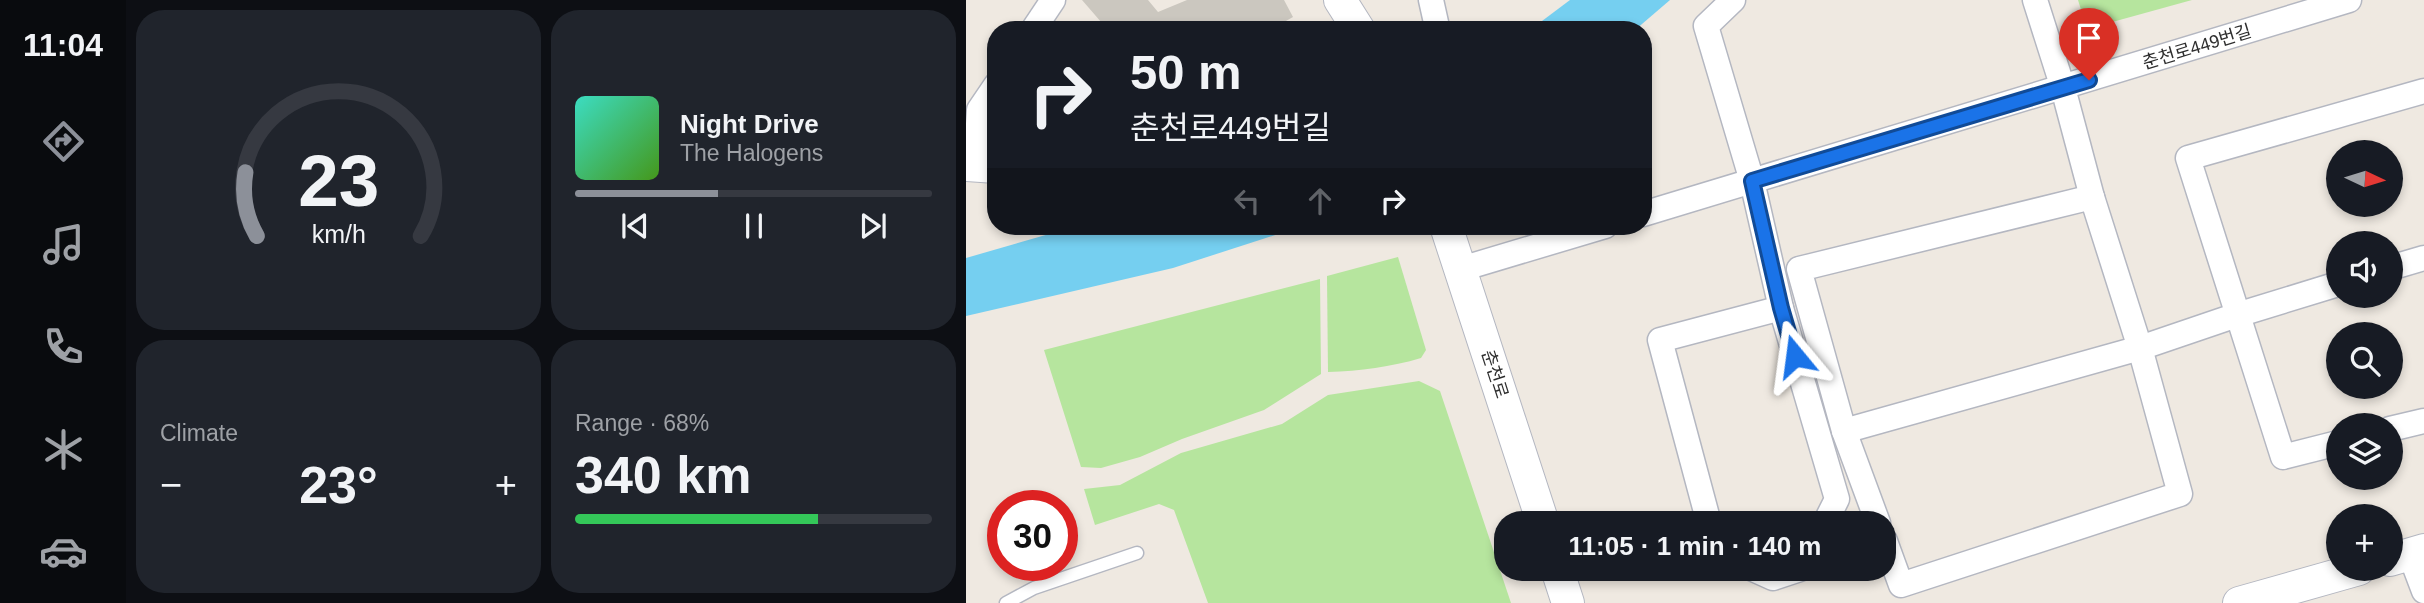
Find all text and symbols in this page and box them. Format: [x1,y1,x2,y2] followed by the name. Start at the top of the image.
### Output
[2059,8,2119,80] pin
[2070,19,2108,57] icon: arrive
[2140,21,2254,73] street label: 춘천로449번길
[23,27,103,63] text: 11:04
[1130,45,1242,99] text: 50 m
[1015,49,1106,140] icon: right
[680,109,819,139] text: Night Drive
[1130,110,1331,146] text: 춘천로449번길
[39,117,88,166] icon: directions
[680,140,823,166] text: The Halogens
[2326,140,2403,217] north arrow
[2326,140,2403,581] map controls
[298,141,379,222] text: 23
[1228,182,1266,220] icon: left
[1301,182,1339,220] icon: ahead
[1374,182,1412,220] icon: right
[616,207,654,245] icon: previous
[735,207,773,245] icon: pause
[854,207,892,245] icon: next
[39,220,88,269] icon: music
[311,220,366,248] text: km/h
[2326,231,2403,308] button: sound
[1758,319,1832,393] position arrow
[39,322,88,371] icon: phone
[2326,322,2403,399] button: search
[1478,347,1512,401] street label: 춘천로
[575,410,709,436] text: Range · 68%
[2326,413,2403,490] button: layers
[160,420,238,446] text: Climate
[39,425,88,474] icon: climate
[575,446,751,504] text: 340 km
[299,456,378,514] text: 23°
[160,464,182,506] text: −
[495,464,517,506] text: +
[987,490,1078,581] speed limit sign: 30
[2326,504,2403,581] button: +
[39,527,88,576] icon: car
[1569,531,1821,561] text: 11:05 · 1 min · 140 m

